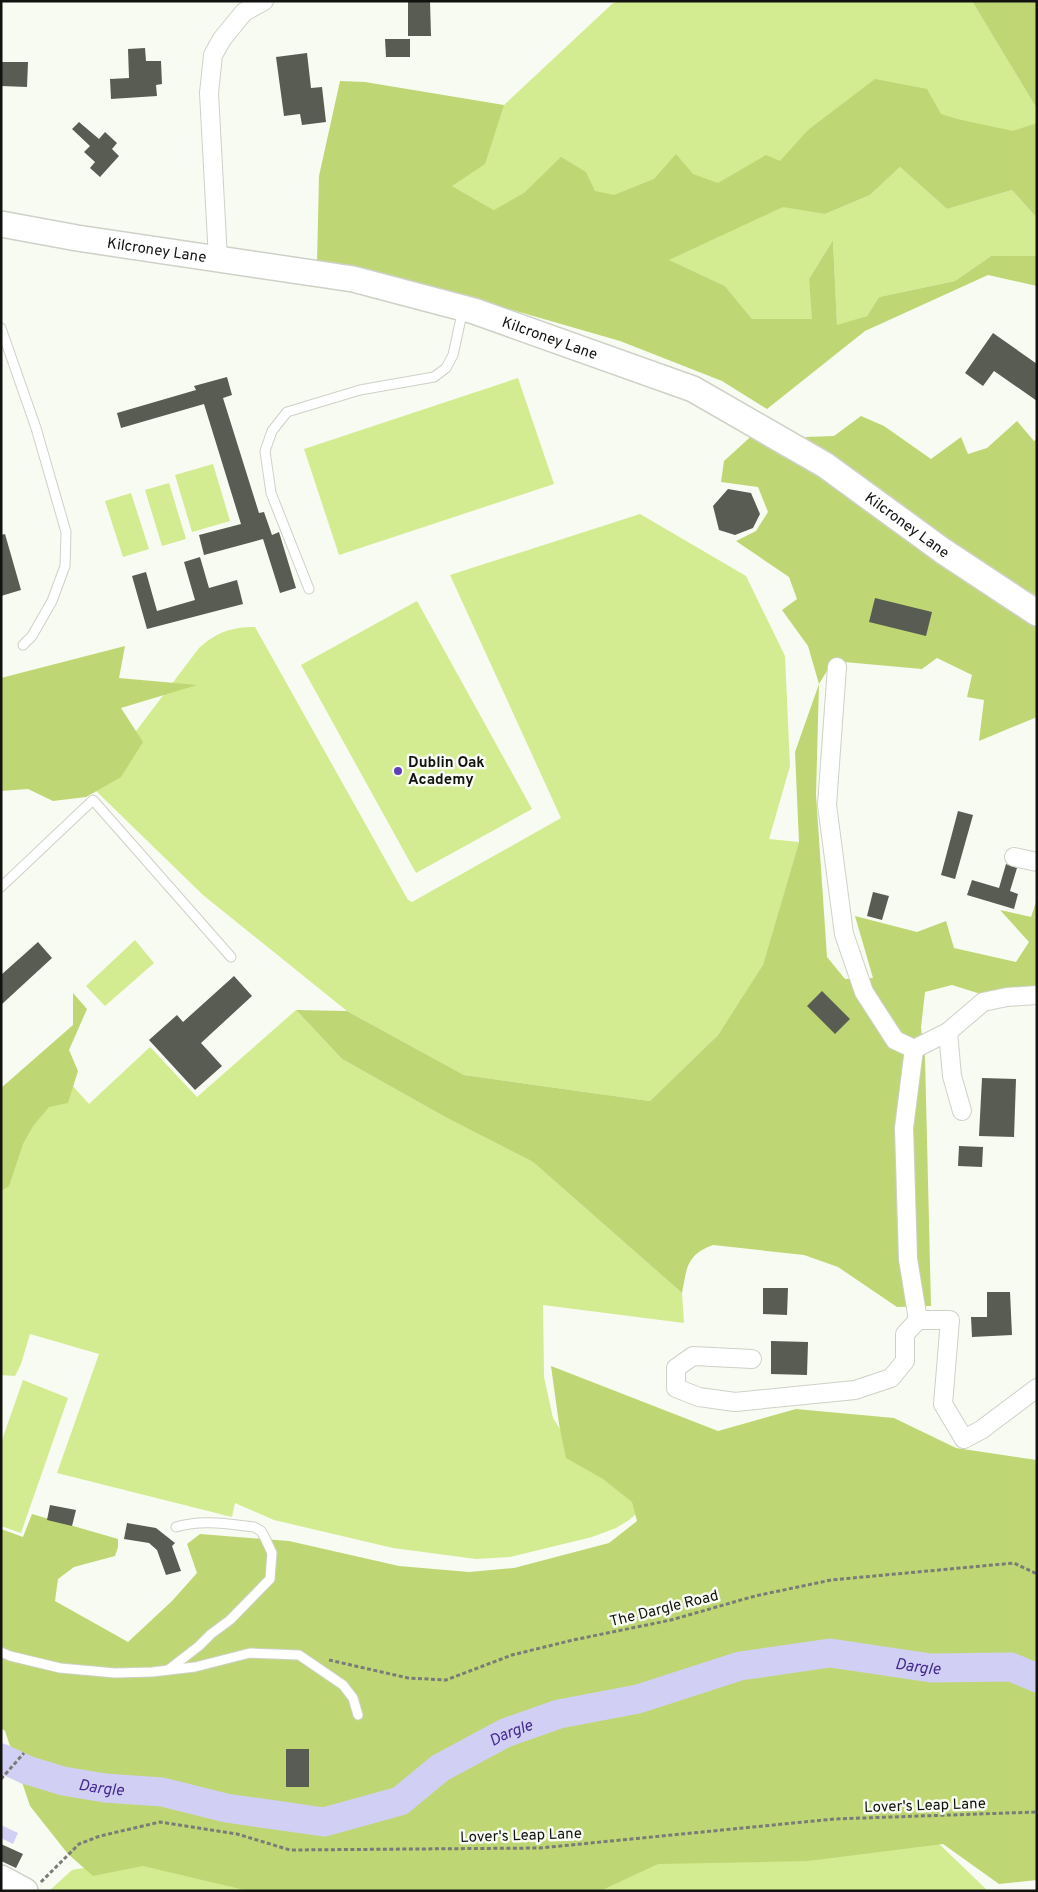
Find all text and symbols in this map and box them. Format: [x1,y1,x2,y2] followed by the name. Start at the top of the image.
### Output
[106,235,208,268] street label: Kilcroney Lane
[499,314,600,365] street label: Kilcroney Lane
[860,489,952,563] street label: Kilcroney Lane
[408,754,485,790] place label: Dublin Oak Academy
[392,765,404,777] marker: Dublin Oak Academy
[608,1587,721,1632] street label: The Dargle Road
[894,1655,941,1680] water label: Dargle
[486,1716,536,1752] water label: Dargle
[77,1776,125,1801] water label: Dargle
[864,1795,986,1818] street label: Lover's Leap Lane
[460,1825,582,1848] street label: Lover's Leap Lane

